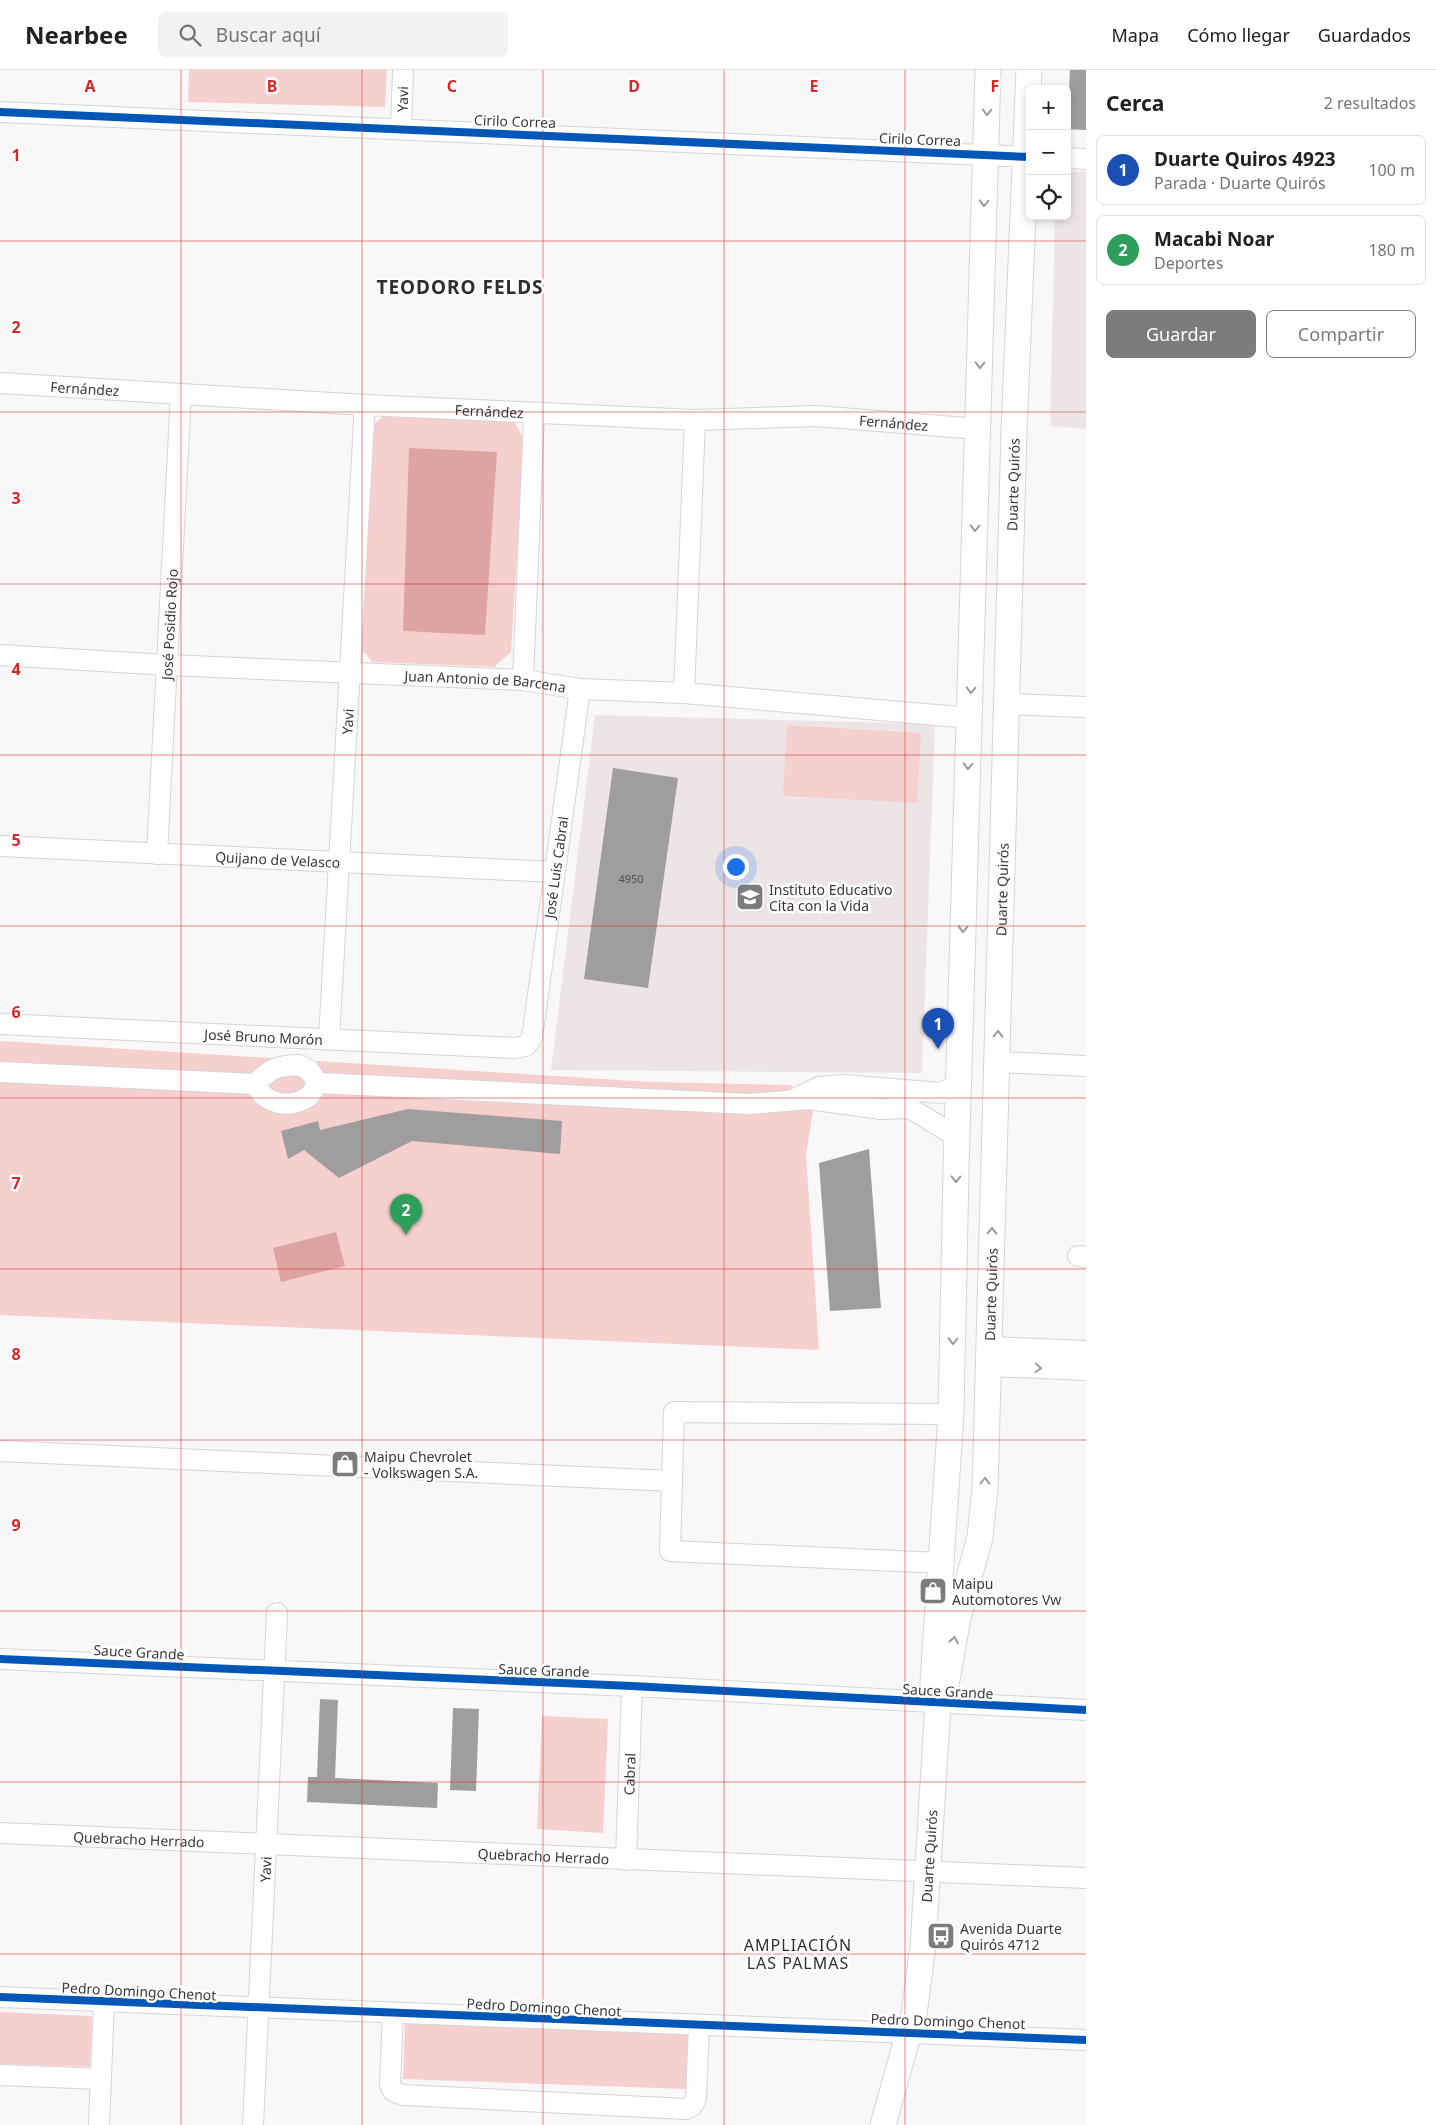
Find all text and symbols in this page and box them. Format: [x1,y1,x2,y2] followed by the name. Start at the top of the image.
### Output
[158,12,508,57] search box
[25,18,128,51] text: Nearbee
[176,21,204,49] icon: search
[216,22,321,48] text: Buscar aquí
[1112,23,1159,47] text: Mapa
[1187,23,1290,47] text: Cómo llegar
[1318,23,1411,47] text: Guardados
[84,75,96,97] text: A
[267,75,277,97] text: B
[447,75,457,97] text: C
[628,75,640,97] text: D
[810,75,819,97] text: E
[991,75,999,97] text: F
[1026,85,1071,220] map controls
[1026,85,1071,130] button: +
[392,86,412,112] street label: Yavi
[1106,89,1164,117] text: Cerca
[1324,92,1416,114] text: 2 resultados
[981,108,992,116] one-way arrow
[474,110,556,132] street label: Cirilo Correa
[879,128,961,150] street label: Cirilo Correa
[1026,130,1071,175] button: −
[11,144,21,166] text: 1
[1154,146,1336,172] text: Duarte Quiros 4923
[1118,159,1128,181] text: 1
[1368,159,1415,181] text: 100 m
[1154,172,1326,194] text: Parada · Duarte Quirós
[1026,175,1071,220] button: locate
[978,199,989,207] one-way arrow
[1154,226,1274,252] text: Macabi Noar
[1118,239,1128,261] text: 2
[1368,239,1415,261] text: 180 m
[1154,252,1223,274] text: Deportes
[376,274,544,300] district label: TEODORO FELDS
[1106,310,1256,358] button: Guardar
[1266,310,1416,358] button: Compartir
[11,316,21,338] text: 2
[974,362,985,370] one-way arrow
[50,377,120,400] street label: Fernández
[454,400,525,422] street label: Fernández
[858,410,929,435] street label: Fernández
[1002,438,1023,531] street label: Duarte Quirós
[11,487,21,509] text: 3
[970,524,981,532] one-way arrow
[156,568,181,683] street label: José Posidio Rojo
[11,658,21,680] text: 4
[402,665,567,696] street label: Juan Antonio de Barcena
[965,687,976,695] one-way arrow
[337,708,357,735] street label: Yavi
[963,763,973,771] one-way arrow
[539,815,572,922] street label: José Luis Cabral
[11,829,21,851] text: 5
[991,842,1012,936] street label: Duarte Quirós
[215,847,341,871] street label: Quijano de Velasco
[723,854,749,880] your location
[618,871,644,886] house number: 4950
[769,880,893,915] place label: Instituto Educativo Cita con la Vida
[735,882,765,912] school or university icon: Instituto Educativo Cita con la Vida
[958,925,969,933] one-way arrow
[11,1001,21,1023] text: 6
[922,1008,954,1049] pin: 1
[202,1024,323,1049] street label: José Bruno Morón
[992,1029,1003,1037] one-way arrow
[11,1172,21,1194] text: 7
[951,1175,961,1183] one-way arrow
[390,1194,422,1235] pin: 2
[987,1227,998,1235] one-way arrow
[980,1247,1001,1341] street label: Duarte Quirós
[948,1338,958,1345] one-way arrow
[11,1343,21,1365] text: 8
[1034,1363,1042,1374] one-way arrow
[364,1447,478,1482] place label: Maipu Chevrolet - Volkswagen S.A.
[330,1449,360,1479] shop icon: Maipu Chevrolet - Volkswagen S.A.
[980,1477,991,1485] one-way arrow
[11,1514,21,1536] text: 9
[952,1574,1061,1609] place label: Maipu Automotores Vw
[918,1576,948,1606] shop icon: Maipu Automotores Vw
[949,1635,959,1644] one-way arrow
[93,1640,185,1664] street label: Sauce Grande
[498,1659,590,1681] street label: Sauce Grande
[902,1679,994,1703] street label: Sauce Grande
[619,1753,639,1796] street label: Cabral
[916,1809,941,1903] street label: Duarte Quirós
[73,1827,205,1851] street label: Quebracho Herrado
[477,1843,610,1868] street label: Quebracho Herrado
[255,1856,275,1883] street label: Yavi
[960,1919,1062,1954] place label: Avenida Duarte Quirós 4712
[926,1921,956,1951] bus stop icon: Avenida Duarte Quirós 4712
[744,1934,852,1974] district label: AMPLIACIÓN LAS PALMAS
[61,1977,217,2005] street label: Pedro Domingo Chenot
[466,1993,622,2021] street label: Pedro Domingo Chenot
[870,2009,1026,2033] street label: Pedro Domingo Chenot

